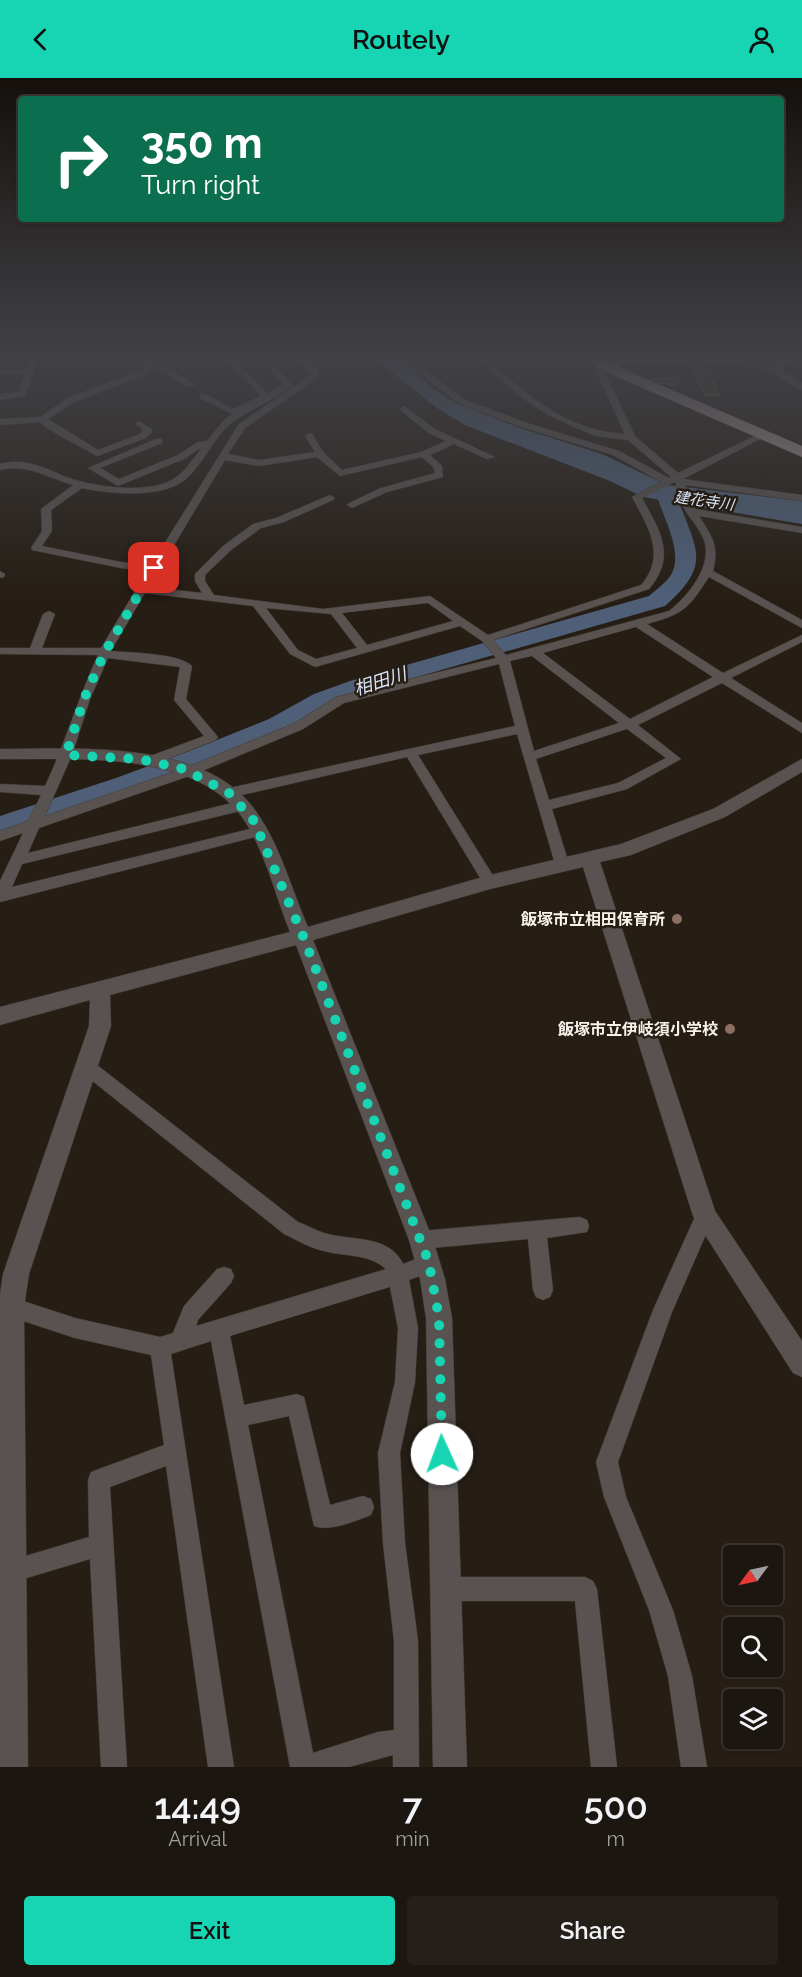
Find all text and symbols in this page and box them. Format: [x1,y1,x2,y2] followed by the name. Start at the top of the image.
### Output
[24,23,57,56] icon: back
[745,23,778,56] icon: person
[352,24,450,55] text: Routely
[141,119,263,168] text: 350 m
[42,120,120,198] icon: right
[141,169,260,200] text: Turn right
[673,488,737,514] water label: 建花寺川
[128,542,179,593] pin
[137,551,170,584] icon: arrive
[351,662,411,699] water label: 相田川
[520,910,665,929] place label: 飯塚市立相田保育所
[670,912,684,926] marker: 飯塚市立相田保育所
[557,1020,718,1039] place label: 飯塚市立伊岐須小学校
[723,1022,737,1036] marker: 飯塚市立伊岐須小学校
[410,1422,474,1486] position arrow
[723,1545,783,1605] north arrow
[723,1545,783,1749] map controls
[723,1617,783,1677] button: search
[723,1689,783,1749] button: layers
[154,1785,241,1827] text: 14:49
[403,1785,422,1827] text: 7
[584,1785,648,1827] text: 500
[168,1827,227,1851] text: Arrival
[395,1827,430,1851] text: min
[607,1827,625,1851] text: m
[24,1896,395,1965] button: Exit
[407,1896,778,1965] button: Share

